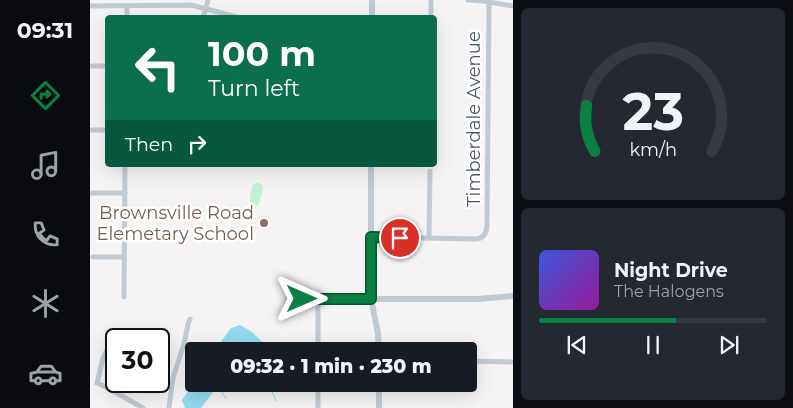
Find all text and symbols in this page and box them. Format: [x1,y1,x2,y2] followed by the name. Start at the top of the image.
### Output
[17,17,73,44] text: 09:31
[463,31,485,207] street label: Timberdale Avenue
[208,32,316,75] text: 100 m
[125,35,190,100] icon: left
[208,75,300,102] text: Turn left
[28,78,63,113] icon: directions
[622,80,684,143] text: 23
[183,130,211,158] icon: right
[125,133,173,156] text: Then
[629,139,677,160] text: km/h
[28,148,63,183] icon: music
[96,202,254,245] place label: Brownsville Road Elemetary School
[28,217,63,252] icon: phone
[258,217,270,229] marker: Brownsville Road Elemetary School
[379,217,421,259] pin
[386,224,414,252] icon: arrive
[614,259,728,282] text: Night Drive
[275,272,327,324] position arrow
[614,282,724,301] text: The Halogens
[28,286,63,321] icon: climate
[105,328,170,393] speed limit sign: 30
[563,331,591,359] icon: previous
[639,331,667,359] icon: pause
[715,331,743,359] icon: next
[230,355,432,378] text: 09:32 · 1 min · 230 m
[28,356,63,391] icon: car

